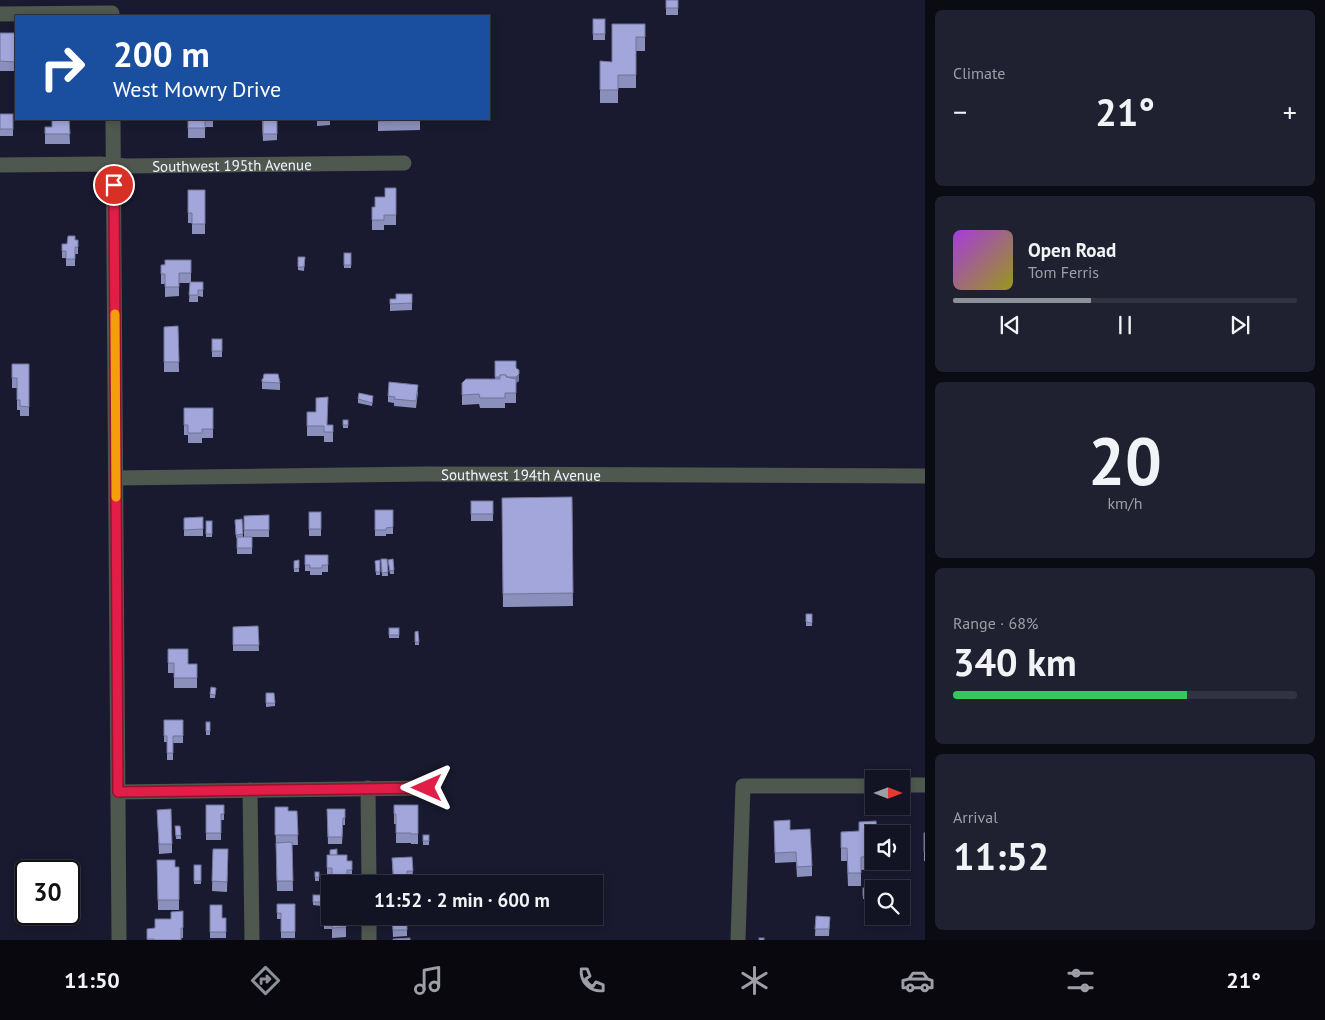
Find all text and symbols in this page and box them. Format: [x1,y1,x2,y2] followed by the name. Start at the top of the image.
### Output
[113,31,210,77] text: 200 m
[30,35,95,100] icon: right
[953,63,1005,83] text: Climate
[113,75,281,103] text: West Mowry Drive
[1095,87,1155,136] text: 21°
[953,93,967,130] text: −
[1283,93,1297,130] text: +
[152,154,312,175] street label: Southwest 195th Avenue
[93,164,135,206] pin
[100,171,128,199] icon: arrive
[1028,238,1116,262] text: Open Road
[1028,262,1099,282] text: Tom Ferris
[996,311,1024,339] icon: previous
[1111,311,1139,339] icon: pause
[1226,311,1254,339] icon: next
[1088,418,1162,502] text: 20
[441,465,601,484] street label: Southwest 194th Avenue
[1107,493,1143,513] text: km/h
[953,613,1038,633] text: Range · 68%
[953,637,1077,686] text: 340 km
[400,761,452,813] position arrow
[865,770,910,815] north arrow
[865,770,910,925] map controls
[953,807,998,827] text: Arrival
[865,825,910,870] button: sound
[953,831,1049,880] text: 11:52
[15,860,80,925] speed limit sign: 30
[865,880,910,925] button: search
[374,888,550,912] text: 11:52 · 2 min · 600 m
[248,963,283,998] icon: directions
[411,963,446,998] icon: music
[574,963,609,998] icon: phone
[737,963,772,998] icon: climate
[900,963,935,998] icon: car
[1063,963,1098,998] icon: filters
[64,966,120,994] text: 11:50
[1226,966,1261,994] text: 21°

